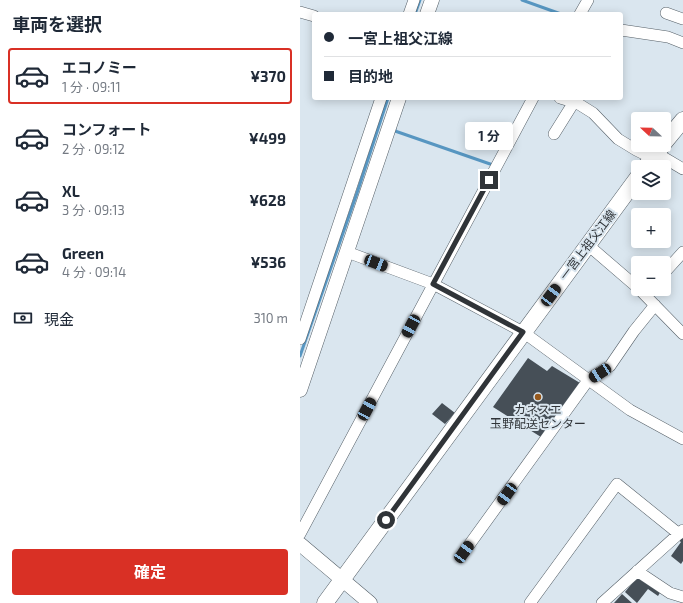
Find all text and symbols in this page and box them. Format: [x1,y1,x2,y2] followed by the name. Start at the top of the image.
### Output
[12,13,102,35] text: 車両を選択
[348,29,453,47] text: 一宮上祖父江線
[14,58,50,94] icon: car
[62,58,137,76] text: エコノミー
[250,67,286,85] text: ¥370
[348,67,393,85] text: 目的地
[62,79,121,95] text: 1 分 · 09:11
[631,112,671,152] north arrow
[631,112,671,296] map controls
[14,120,50,156] icon: car
[62,120,152,138] text: コンフォート
[465,122,513,150] callout: 1 分
[478,128,500,144] text: 1 分
[249,129,286,147] text: ¥499
[62,141,125,157] text: 2 分 · 09:12
[631,160,671,200] button: layers
[480,171,498,189] route end
[14,182,50,218] icon: car
[62,182,80,200] text: XL
[249,191,286,209] text: ¥628
[62,202,125,218] text: 3 分 · 09:13
[556,207,618,282] street label: 一宮上祖父江線
[631,208,671,248] button: +
[14,244,50,280] icon: car
[62,244,104,262] text: Green
[250,253,286,271] text: ¥536
[363,253,389,273] car
[631,256,671,296] button: −
[62,264,126,280] text: 4 分 · 09:14
[539,282,563,308] car
[12,307,34,329] icon: cash
[44,310,74,328] text: 現金
[253,310,288,326] text: 310 m
[400,313,422,339] car
[587,361,613,385] car
[533,392,543,402] marker: カネスエ 玉野配送センター
[356,396,378,422] car
[490,402,586,430] place label: カネスエ 玉野配送センター
[495,481,519,507] car
[377,511,395,529] route start
[452,539,476,565] car
[12,549,288,595] button: 確定

